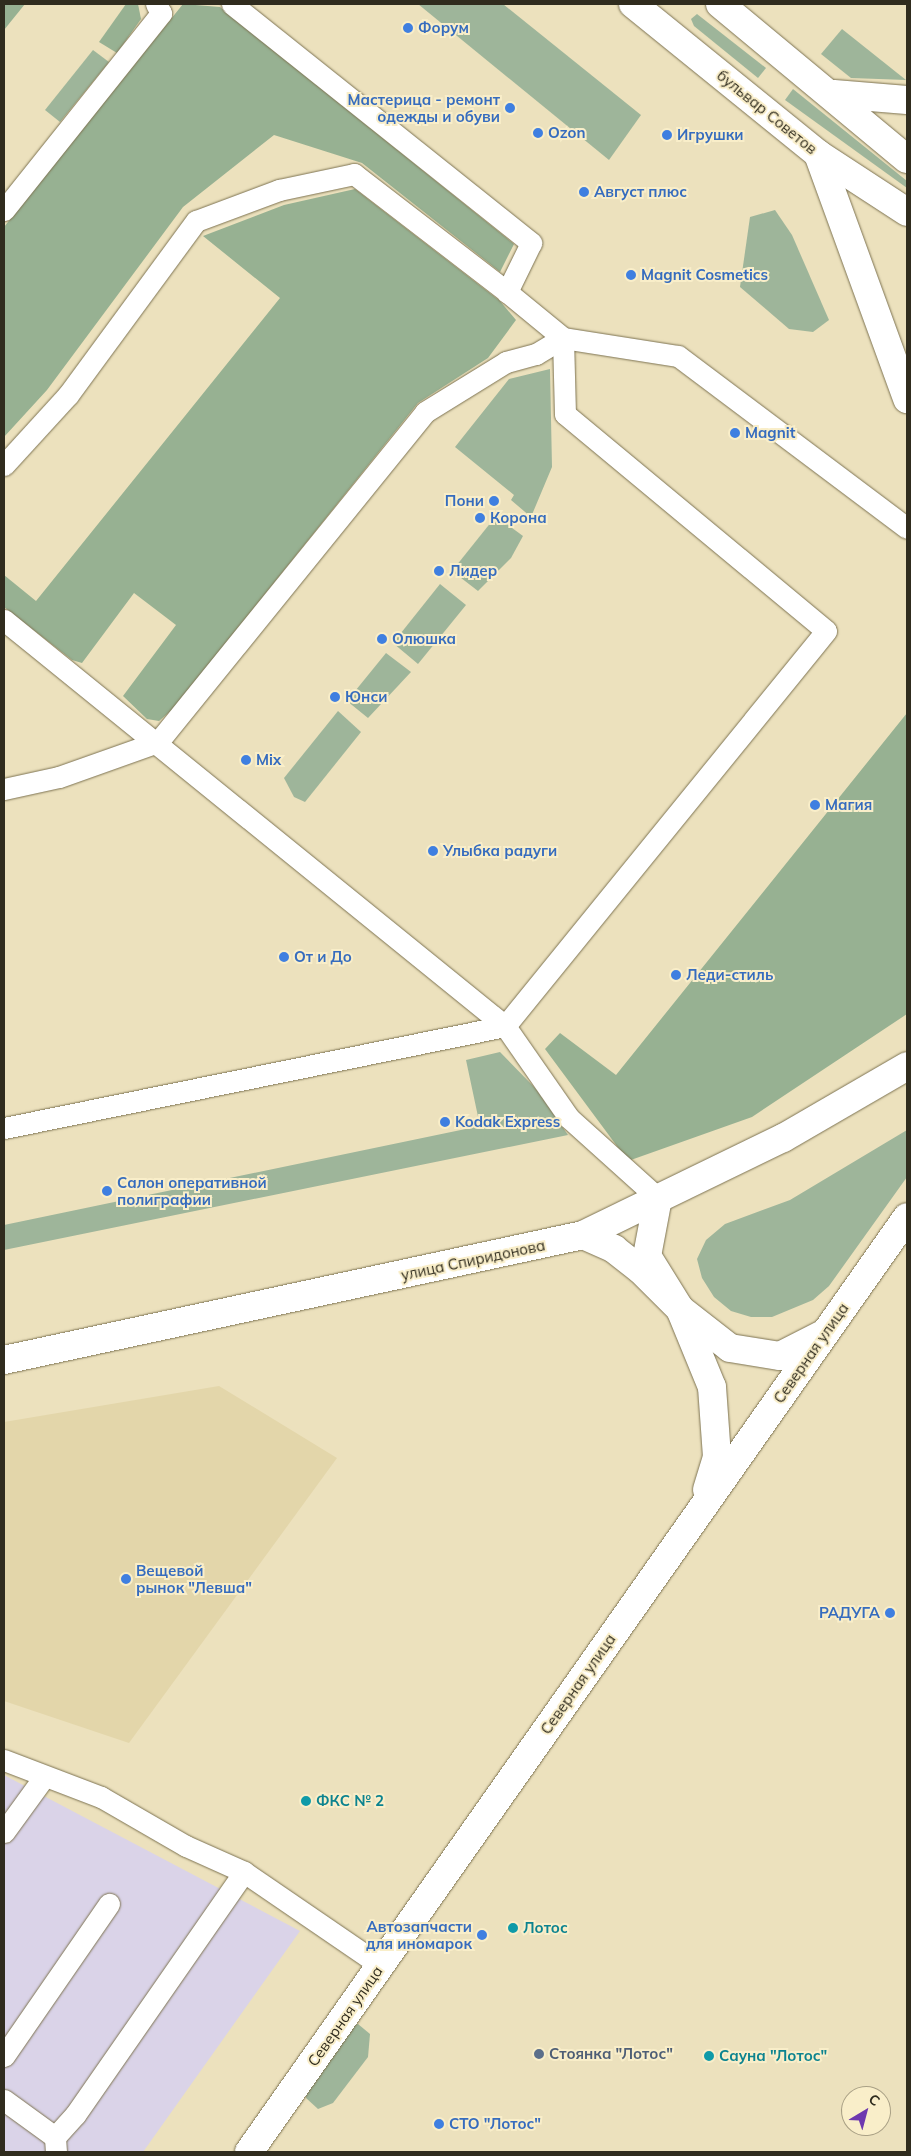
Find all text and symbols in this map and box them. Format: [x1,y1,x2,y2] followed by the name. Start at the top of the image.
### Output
[418,19,469,37] place label: Форум
[402,22,414,34] marker: Форум
[713,66,821,158] street label: бульвар Советов
[347,90,500,125] place label: Мастерица - ремонт одежды и обуви
[504,102,516,114] marker: Мастерица - ремонт одежды и обуви
[548,124,585,142] place label: Ozon
[677,126,744,144] place label: Игрушки
[532,127,544,139] marker: Ozon
[661,129,673,141] marker: Игрушки
[594,183,687,201] place label: Август плюс
[578,186,590,198] marker: Август плюс
[641,266,768,284] place label: Magnit Cosmetics
[625,269,637,281] marker: Magnit Cosmetics
[745,424,795,442] place label: Magnit
[729,427,741,439] marker: Magnit
[445,492,484,510] place label: Пони
[488,495,500,507] marker: Пони
[490,509,547,527] place label: Корона
[474,512,486,524] marker: Корона
[449,562,497,580] place label: Лидер
[433,565,445,577] marker: Лидер
[392,630,456,648] place label: Олюшка
[376,633,388,645] marker: Олюшка
[345,688,387,706] place label: Юнси
[329,691,341,703] marker: Юнси
[256,751,281,769] place label: Mix
[240,754,252,766] marker: Mix
[825,796,872,814] place label: Магия
[809,799,821,811] marker: Магия
[443,842,557,860] place label: Улыбка радуги
[427,845,439,857] marker: Улыбка радуги
[294,948,352,966] place label: От и До
[278,951,290,963] marker: От и До
[686,966,773,984] place label: Леди-стиль
[670,969,682,981] marker: Леди-стиль
[455,1113,560,1131] place label: Kodak Express
[439,1116,451,1128] marker: Kodak Express
[117,1173,267,1208] place label: Салон оперативной полиграфии
[101,1185,113,1197] marker: Салон оперативной полиграфии
[399,1236,547,1284] street label: улица Спиридонова
[770,1299,852,1407] street label: Северная улица
[136,1561,252,1596] place label: Вещевой рынок "Левша"
[120,1573,132,1585] marker: Вещевой рынок "Левша"
[819,1604,880,1622] place label: РАДУГА
[884,1607,896,1619] marker: РАДУГА
[537,1630,619,1738] street label: Северная улица
[316,1792,384,1810] place label: ФКС № 2
[300,1795,312,1807] marker: ФКС № 2
[366,1917,472,1952] place label: Автозапчасти для иномарок
[523,1919,568,1937] place label: Лотос
[507,1922,519,1934] marker: Лотос
[476,1929,488,1941] marker: Автозапчасти для иномарок
[304,1962,386,2070] street label: Северная улица
[549,2045,673,2063] place label: Стоянка "Лотос"
[719,2047,827,2065] place label: Сауна "Лотос"
[533,2048,545,2060] marker: Стоянка "Лотос"
[703,2050,715,2062] marker: Сауна "Лотос"
[841,2086,891,2136] north arrow
[865,2090,884,2110] text: С
[449,2115,541,2133] place label: СТО "Лотос"
[433,2118,445,2130] marker: СТО "Лотос"

